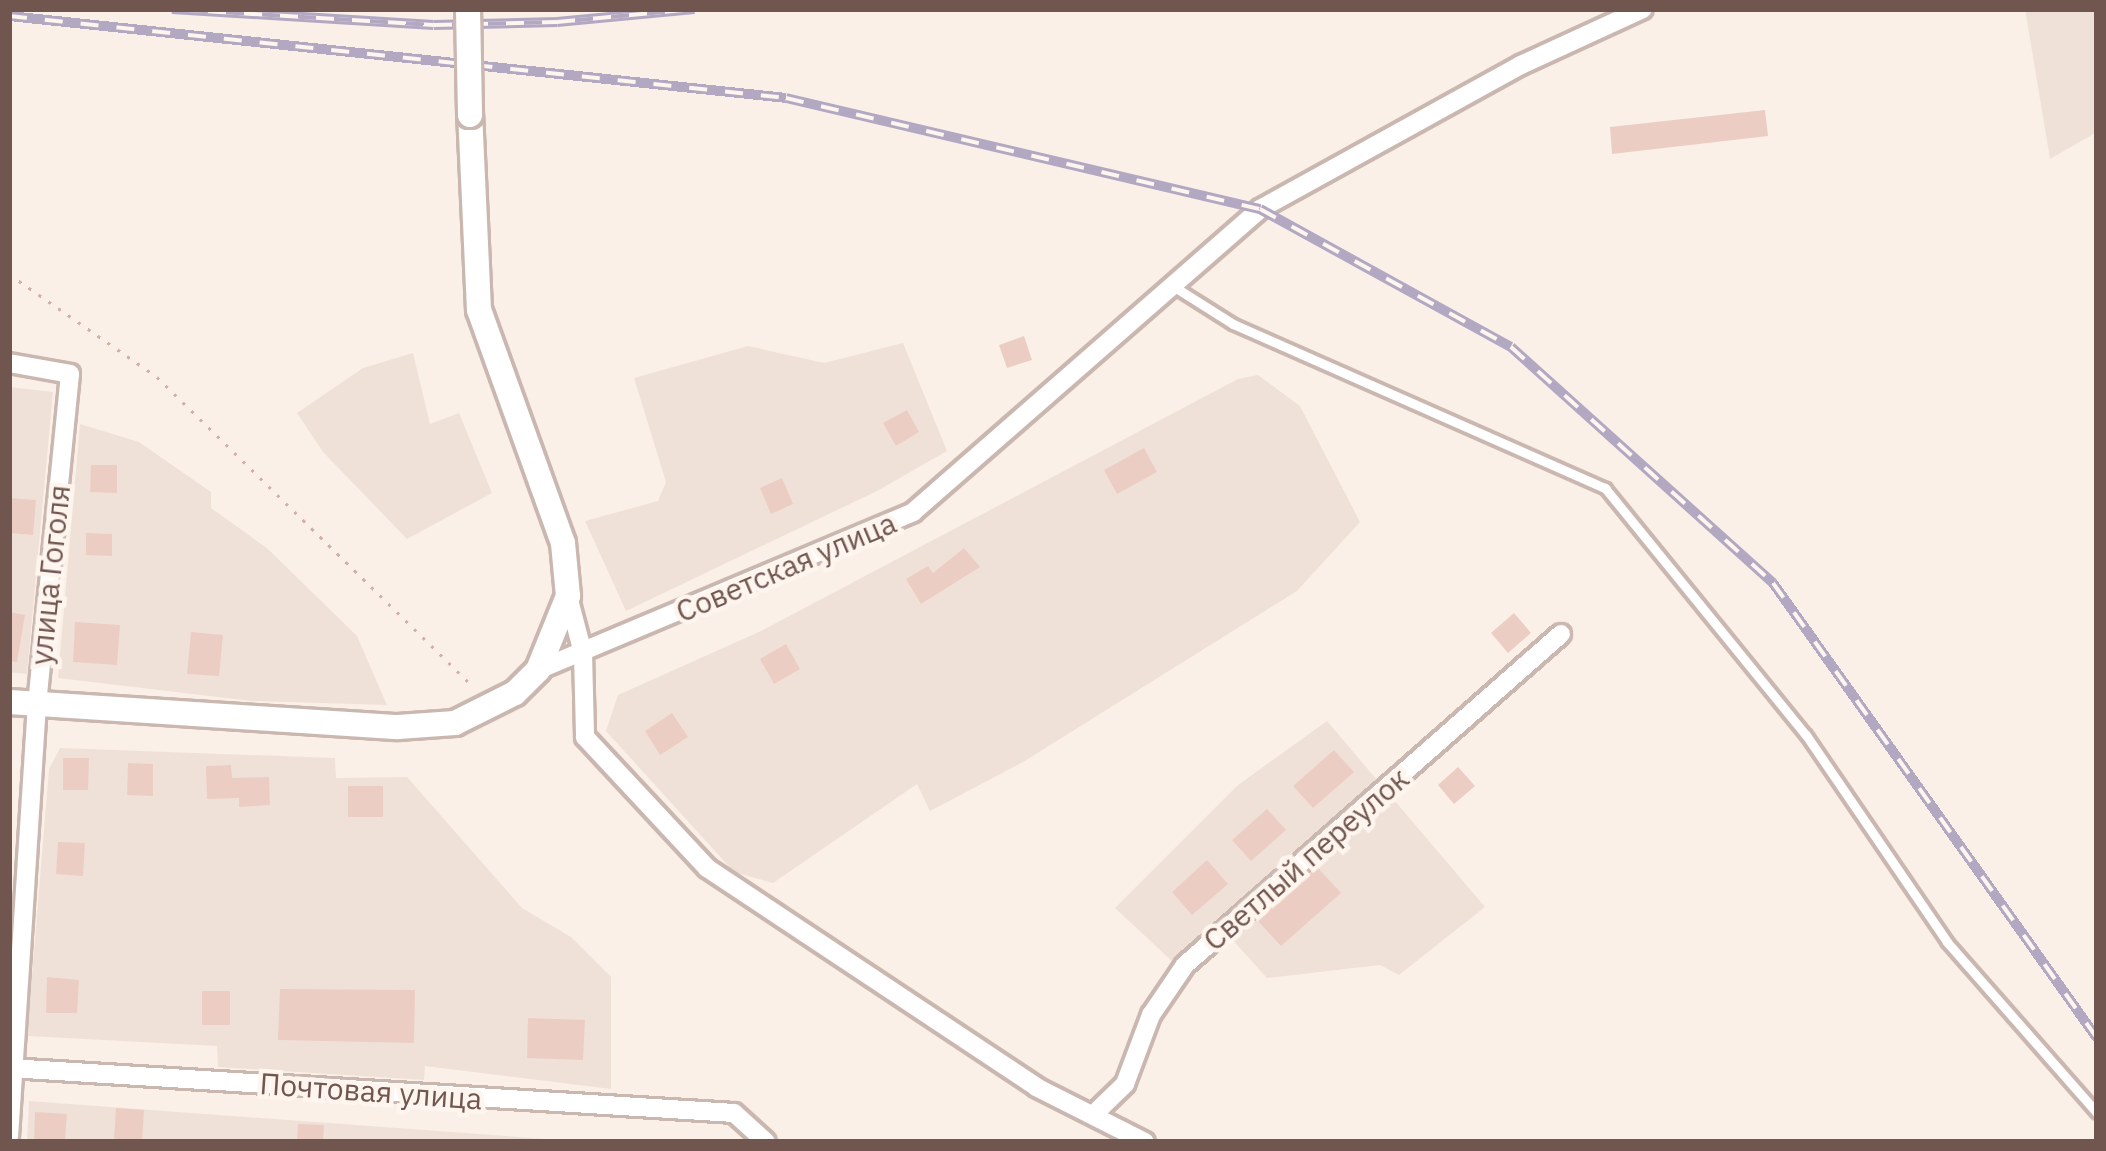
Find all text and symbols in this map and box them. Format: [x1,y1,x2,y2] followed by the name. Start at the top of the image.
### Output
[23,483,77,667] street label: улица Гоголя
[671,504,901,630] street label: Советская улица
[1196,760,1416,958] street label: Светлый переулок
[258,1065,484,1117] street label: Почтовая улица

